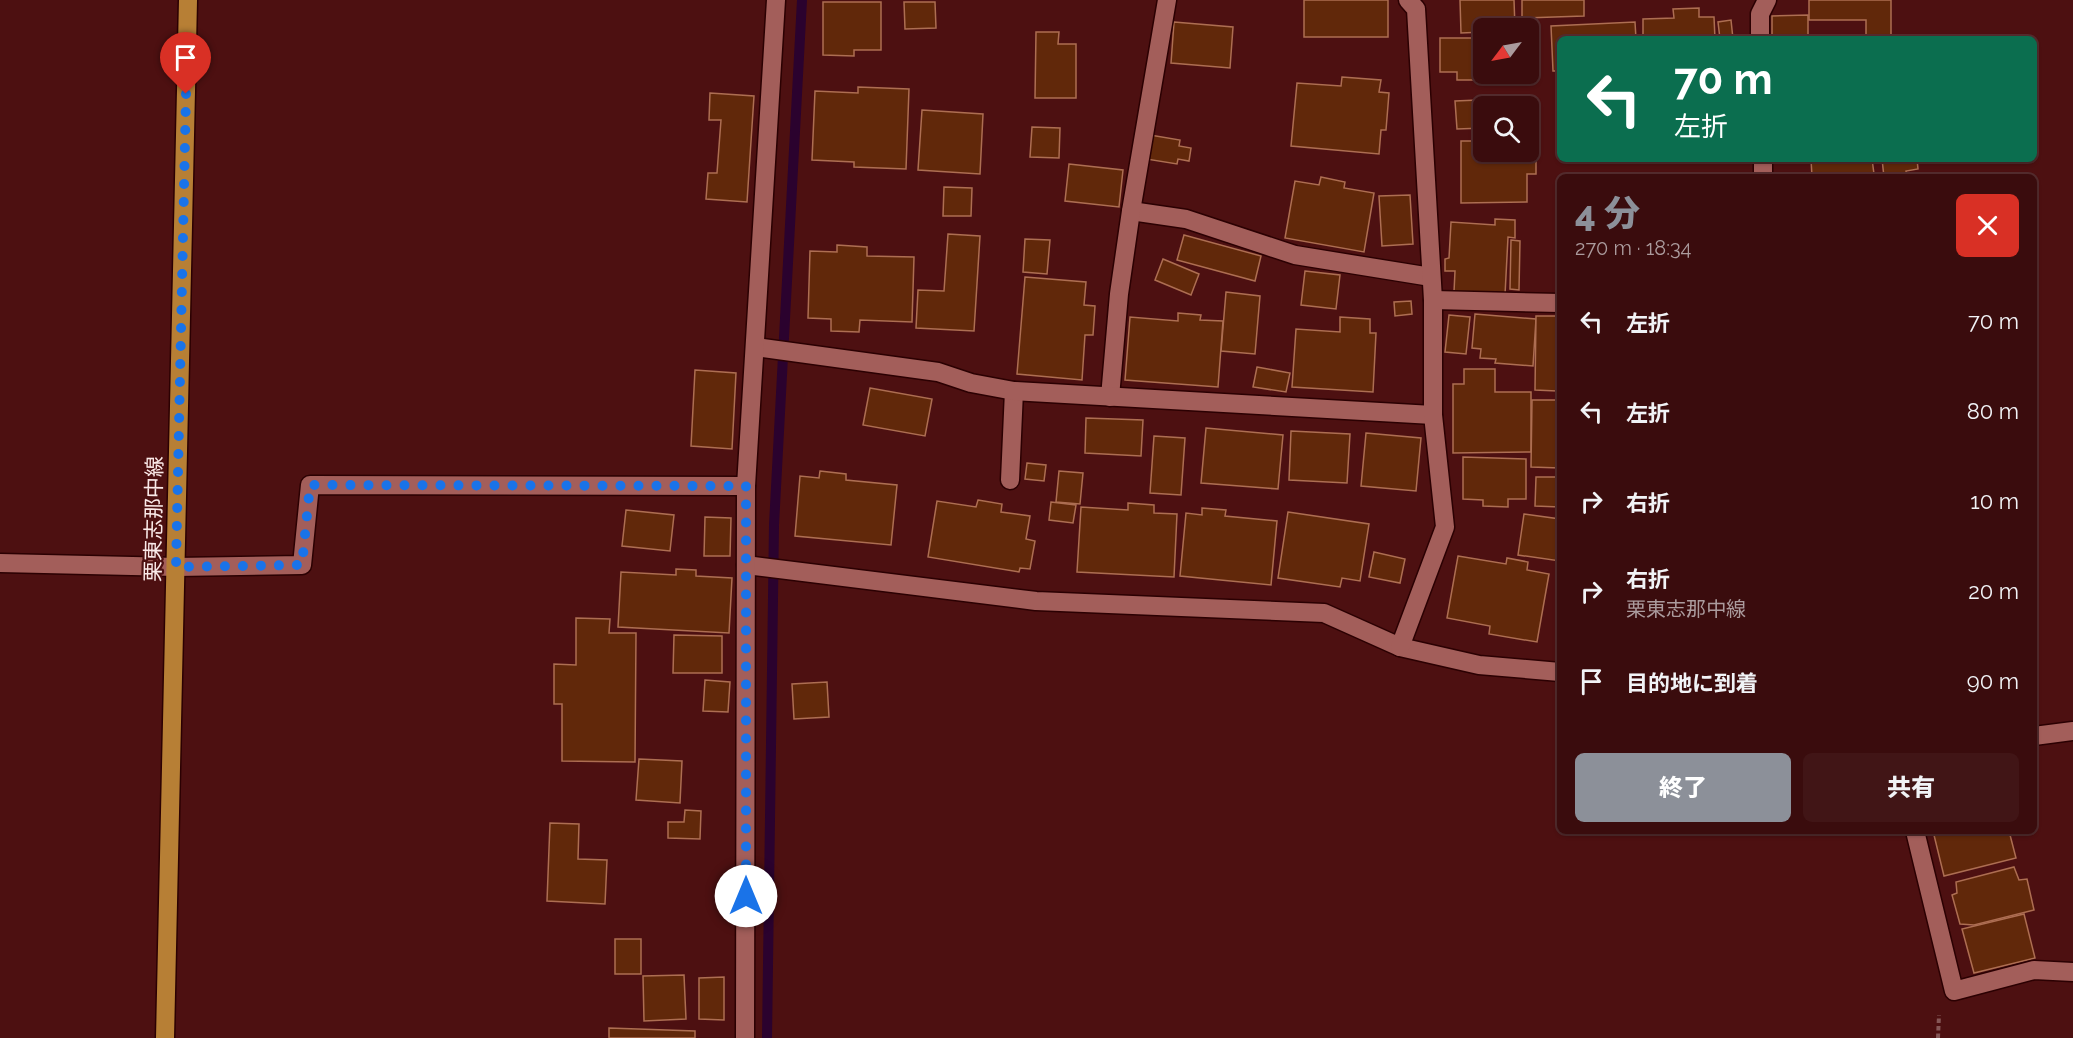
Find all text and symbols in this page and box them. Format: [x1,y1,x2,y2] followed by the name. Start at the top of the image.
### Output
[1473,18,1539,84] north arrow
[1473,18,1539,162] map controls
[160,32,211,94] pin
[169,41,202,74] icon: arrive
[1674,55,1773,104] text: 70 m
[1575,60,1653,138] icon: left
[1473,96,1539,162] button: search
[1674,111,1728,142] text: 左折
[1575,192,1640,234] text: 4 分
[1956,194,2019,257] button: close
[1575,236,1692,260] text: 270 m · 18:34
[1575,305,1608,338] icon: left
[1968,308,2019,334] text: 70 m
[1626,310,1670,336] text: 左折
[1575,395,1608,428] icon: left
[1967,398,2019,424] text: 80 m
[1626,400,1670,426] text: 左折
[140,456,167,582] street label: 栗東志那中線
[1575,485,1608,518] icon: right
[1970,488,2019,514] text: 10 m
[1626,490,1670,516] text: 右折
[1626,566,1670,592] text: 右折
[1575,575,1608,608] icon: right
[1968,578,2019,604] text: 20 m
[1626,597,1746,621] text: 栗東志那中線
[1575,665,1608,698] icon: arrive
[1967,668,2019,694] text: 90 m
[1626,670,1758,696] text: 目的地に到着
[1575,753,1791,822] button: 終了
[1803,753,2019,822] button: 共有
[714,864,778,928] position arrow

